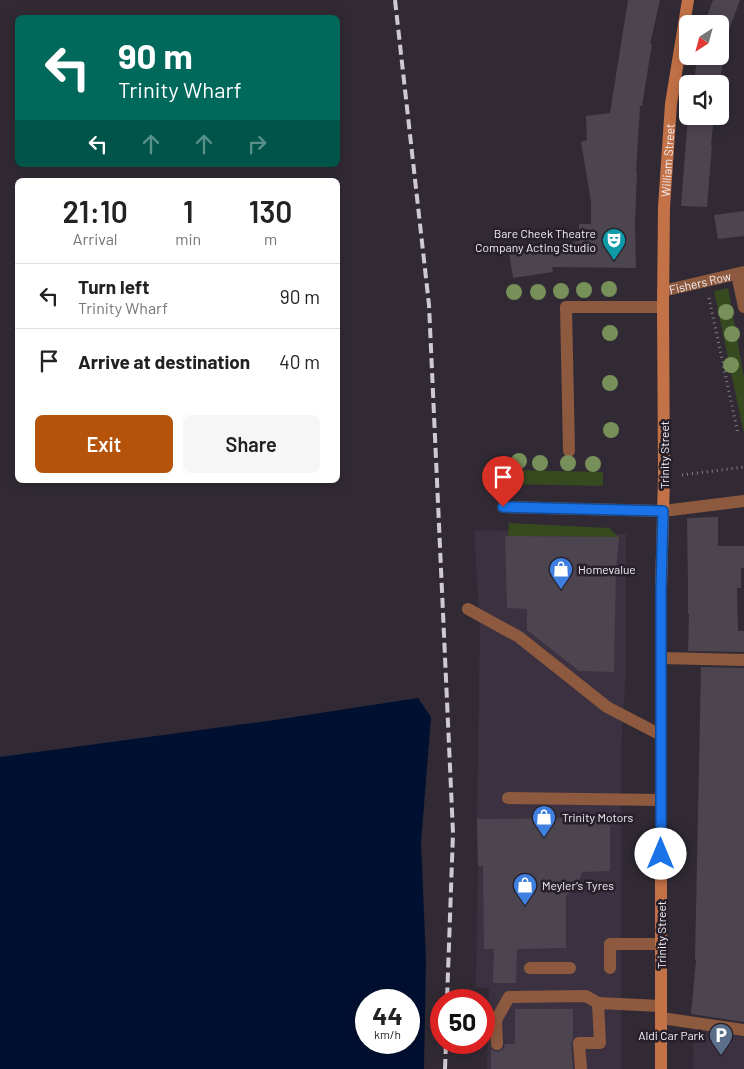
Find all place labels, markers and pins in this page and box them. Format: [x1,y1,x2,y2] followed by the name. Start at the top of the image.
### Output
[475,226,596,254] place label: Bare Cheek Theatre Company Acting Studio
[601,227,627,261] theatre icon: Bare Cheek Theatre Company Acting Studio
[482,456,524,507] pin
[548,556,574,590] shop icon: Homevalue
[578,562,636,576] place label: Homevalue
[531,804,557,838] shop icon: Trinity Motors
[562,810,634,824] place label: Trinity Motors
[512,872,538,906] shop icon: Meyler's Tyres
[542,878,614,892] place label: Meyler's Tyres
[708,1022,734,1056] parking icon: Aldi Car Park
[638,1028,704,1042] place label: Aldi Car Park

